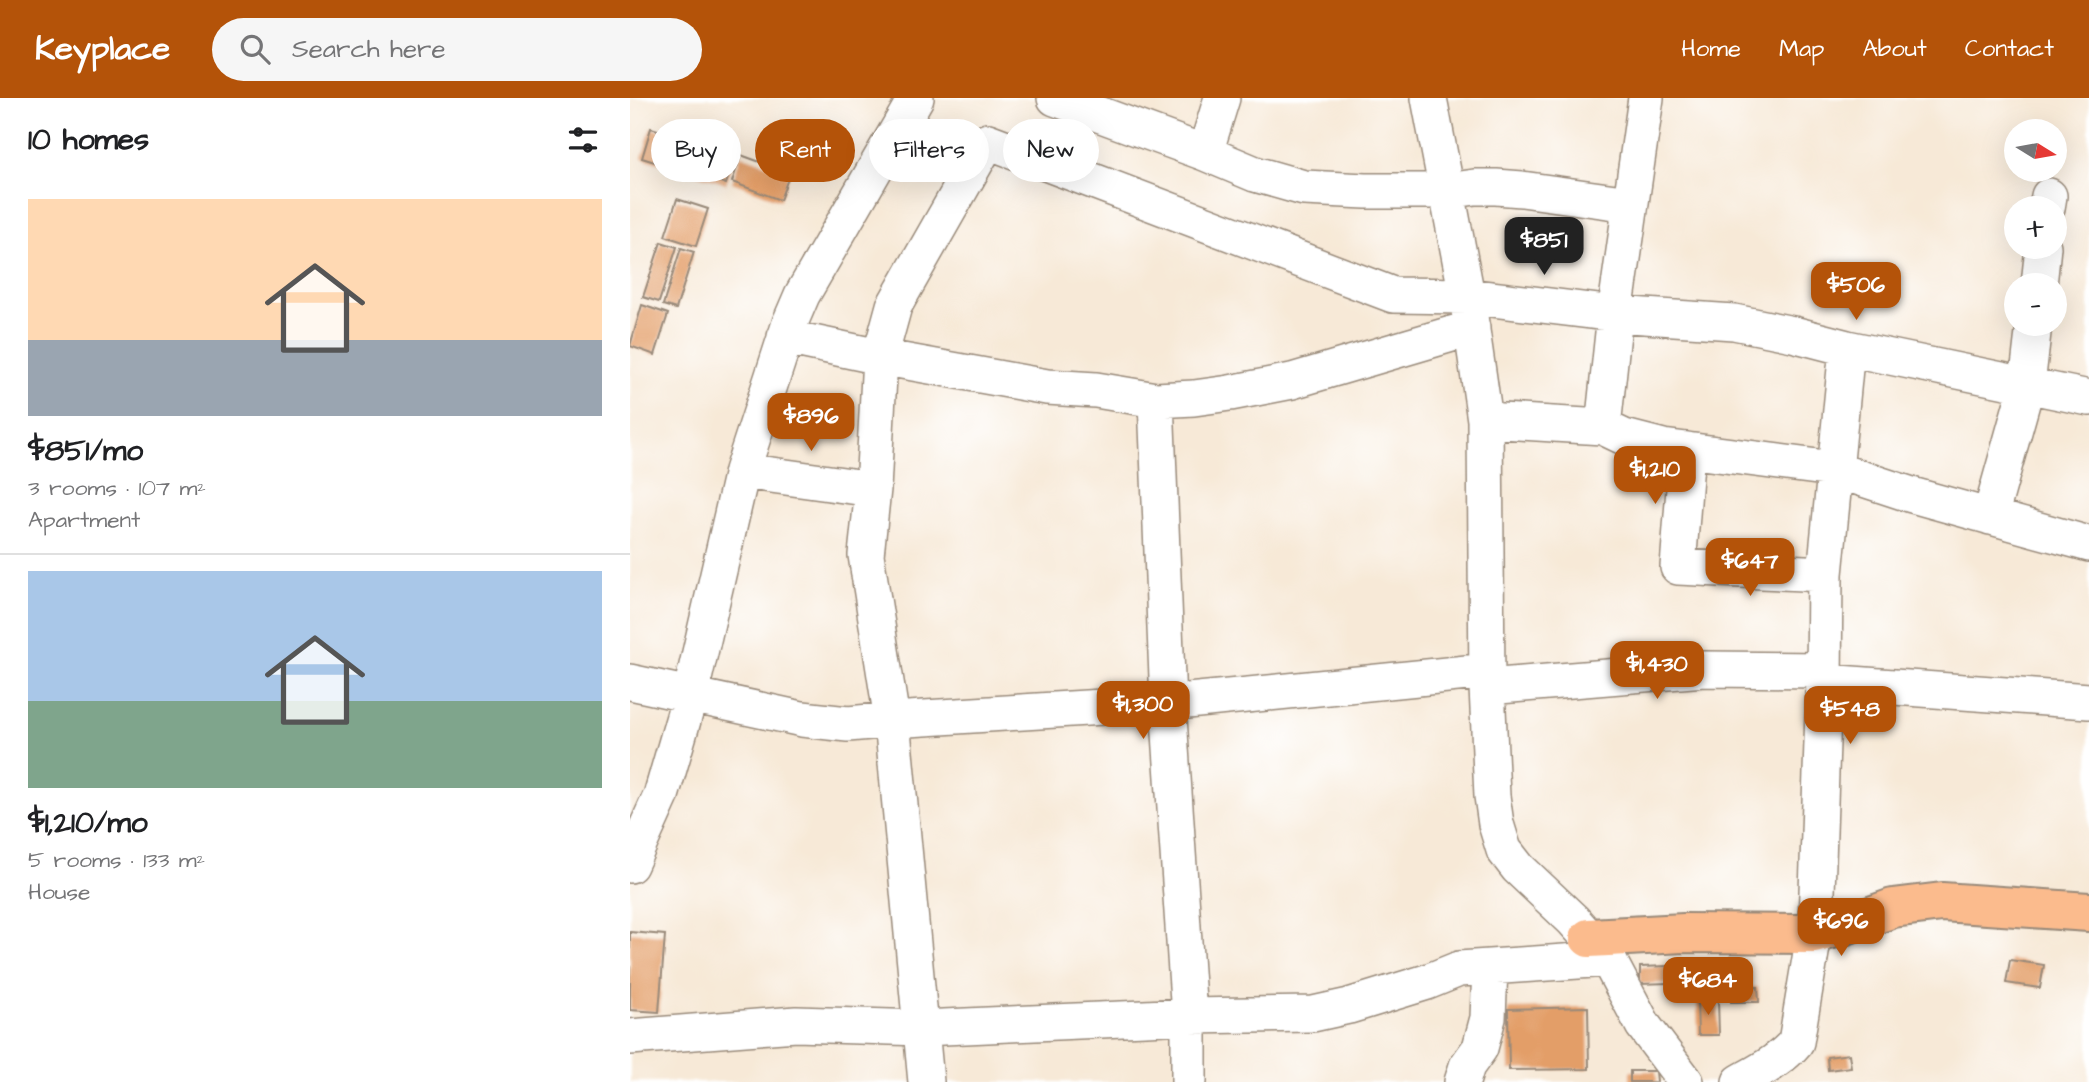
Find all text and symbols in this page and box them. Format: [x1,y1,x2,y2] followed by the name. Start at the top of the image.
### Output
[212,18,702,81] search box
[35,26,170,72] text: Keyplace
[236,30,274,68] icon: search
[292,31,445,67] text: Search here
[1681,32,1741,66] text: Home
[1779,32,1824,66] text: Map
[1862,32,1927,66] text: About
[1965,32,2054,66] text: Contact
[28,119,149,161] text: 10 homes
[651,119,741,182] chip: Buy
[755,119,855,182] chip: Rent
[869,119,989,182] chip: Filters
[1003,119,1099,182] chip: New
[2004,119,2067,182] north arrow
[2004,119,2067,336] map controls
[564,121,602,159] icon: filters
[2004,196,2067,259] button: +
[1503,218,1585,277] pin: $851
[1521,224,1567,256] text: $851
[252,245,378,371] icon: home
[1815,262,1897,322] pin: $506
[1827,269,1885,301] text: $506
[2004,273,2067,336] button: −
[770,394,852,453] pin: $896
[783,400,839,432] text: $896
[28,430,143,472] text: $851/mo
[1598,446,1712,506] pin: $1,210
[1630,453,1680,485] text: $1,210
[28,472,206,504] text: 3 rooms · 107 m²
[28,504,140,536] text: Apartment
[1709,538,1791,598] pin: $647
[1721,545,1779,577] text: $647
[252,617,378,743] icon: home
[1600,642,1714,701] pin: $1,430
[1626,648,1688,680] text: $1,430
[1086,682,1200,741] pin: $1,300
[1809,686,1891,746] pin: $548
[1113,688,1173,720] text: $1,300
[1820,693,1880,725] text: $548
[28,802,148,844] text: $1,210/mo
[28,844,205,876] text: 5 rooms · 133 m²
[28,876,91,908] text: House
[1800,898,1882,958] pin: $696
[1814,905,1868,937] text: $696
[1667,958,1749,1017] pin: $684
[1679,964,1737,996] text: $684

